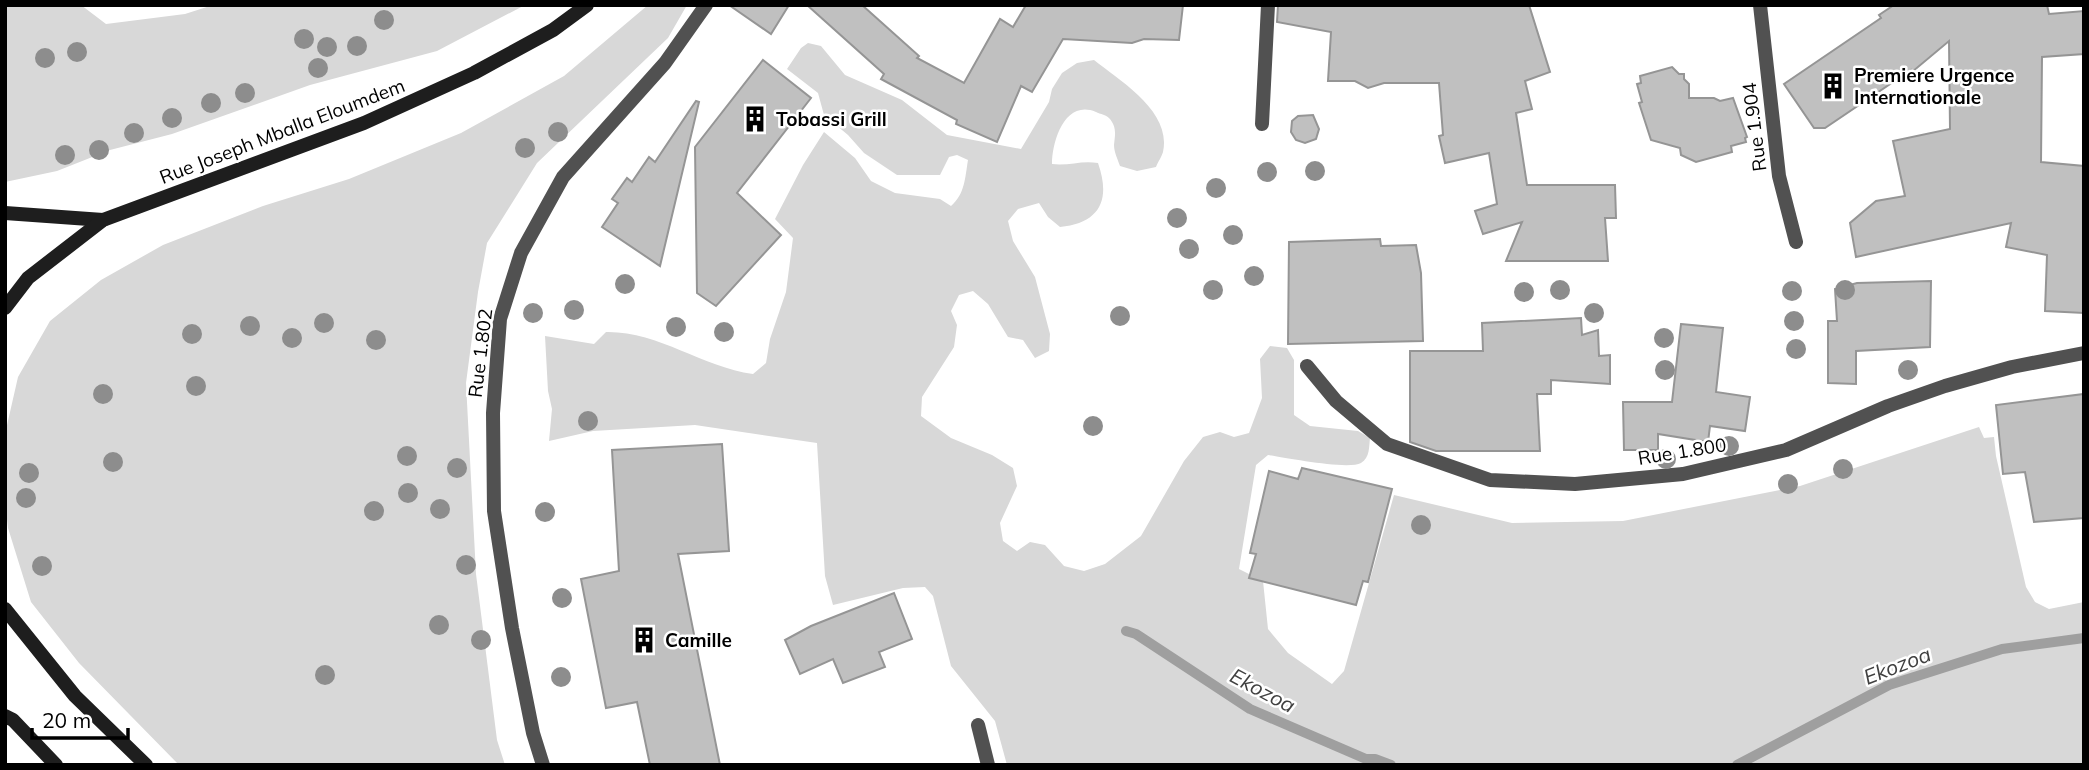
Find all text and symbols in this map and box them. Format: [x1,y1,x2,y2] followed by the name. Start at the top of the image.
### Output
[1854,63,2014,109] place label: Premiere Urgence Internationale
[1818,71,1848,101] building icon: Premiere Urgence Internationale
[156,73,408,189] street label: Rue Joseph Mballa Eloumdem
[1737,81,1771,173] street label: Rue 1.904
[740,104,770,134] building icon: Tobassi Grill
[776,107,887,131] place label: Tobassi Grill
[463,307,497,399] street label: Rue 1.802
[1636,432,1728,470] street label: Rue 1.800
[629,625,659,655] building icon: Camille
[665,628,732,652] place label: Camille
[1860,640,1934,690] water label: Ekozoa
[1226,662,1300,718] water label: Ekozoa
[32,696,128,740] scale bar
[42,707,91,733] text: 20 m

